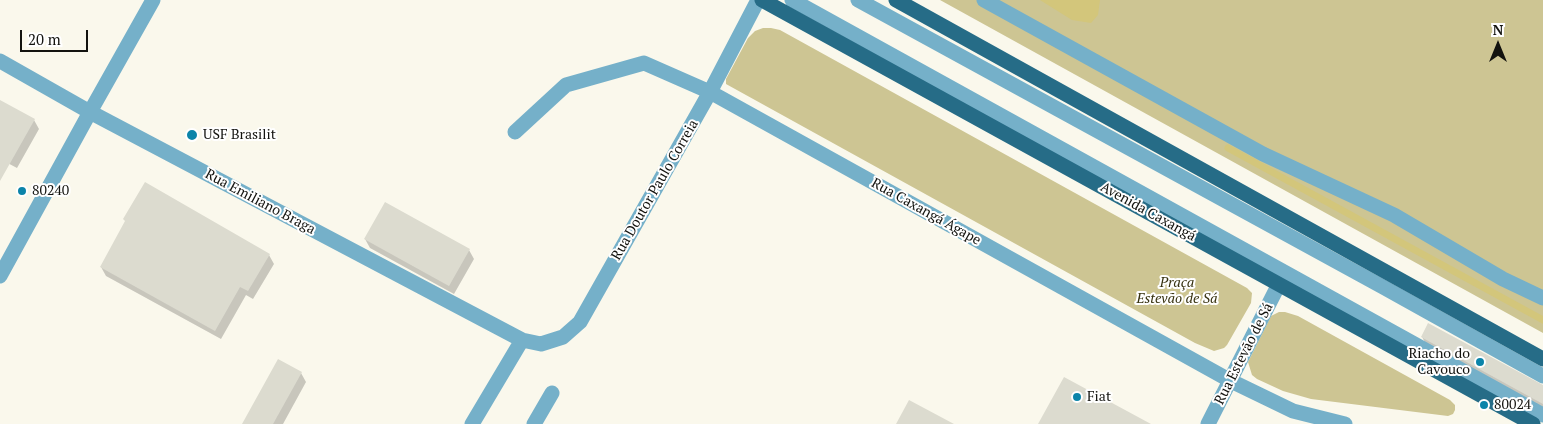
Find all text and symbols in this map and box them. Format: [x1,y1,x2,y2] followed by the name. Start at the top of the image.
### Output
[22,20,90,52] scale bar
[1473,20,1523,70] north arrow
[1493,20,1503,39] text: N
[28,29,61,49] text: 20 m
[608,117,702,263] street label: Rua Doutor Paulo Correia
[203,127,276,143] place label: USF Brasilit
[185,128,199,142] marker: USF Brasilit
[202,166,318,238] street label: Rua Emiliano Braga
[868,175,984,249] street label: Rua Caxangá Ágape
[1097,179,1199,245] street label: Avenida Caxangá
[32,183,69,199] place label: 80240
[16,185,28,197] marker: 80240
[1136,275,1218,308] park label: Praça Estevão de Sá
[1211,300,1277,408] street label: Rua Estevão de Sá
[1408,346,1470,378] place label: Riacho do Cavouco
[1474,356,1486,368] marker: Riacho do Cavouco
[1087,389,1111,405] place label: Fiat
[1071,391,1083,403] marker: Fiat
[1494,397,1531,413] place label: 80024
[1478,399,1490,411] marker: 80024

